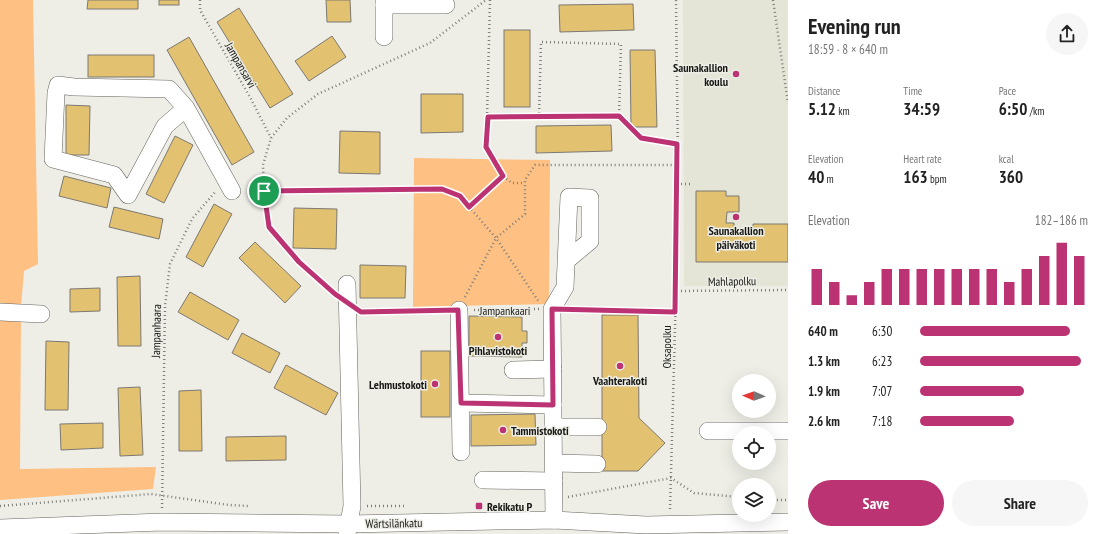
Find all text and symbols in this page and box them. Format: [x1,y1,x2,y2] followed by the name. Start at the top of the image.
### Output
[808,12,901,40] text: Evening run
[1046,13,1088,55] button: share
[221,39,260,90] street label: Jampansarvi
[808,41,888,58] text: 18:59 · 8 × 640 m
[673,60,728,89] place label: Saunakallion koulu
[731,69,741,79] marker: Saunakallion koulu
[808,84,840,98] text: Distance
[903,84,922,98] text: Time
[999,84,1016,98] text: Pace
[808,98,836,120] text: 5.12
[903,98,940,120] text: 34:59
[999,98,1027,120] text: 6:50
[836,104,850,118] text: km
[1027,104,1044,118] text: /km
[808,152,843,166] text: Elevation
[903,152,942,166] text: Heart rate
[999,152,1014,166] text: kcal
[808,166,824,188] text: 40
[903,166,928,188] text: 163
[999,166,1023,188] text: 360
[824,172,834,186] text: m
[928,172,947,186] text: bpm
[247,174,281,208] pin
[253,180,275,202] icon: arrive
[731,212,741,222] marker: Saunakallion päiväkoti
[808,212,850,229] text: Elevation
[1035,212,1088,229] text: 182–186 m
[708,223,764,252] place label: Saunakallion päiväkoti
[708,273,756,289] street label: Mahlapolku
[479,303,530,318] street label: Jampankaari
[148,304,164,359] street label: Jampanhaara
[808,323,838,340] text: 640 m
[872,323,892,340] text: 6:30
[659,325,674,369] street label: Oksapolku
[493,332,503,342] marker: Pihlavistokoti
[469,343,528,358] place label: Pihlavistokoti
[808,353,840,370] text: 1.3 km
[872,353,892,370] text: 6:23
[615,361,625,371] marker: Vaahterakoti
[592,373,647,388] place label: Vaahterakoti
[732,374,776,418] north arrow
[732,374,776,522] map controls
[369,377,427,392] place label: Lehmustokoti
[430,379,440,389] marker: Lehmustokoti
[808,383,840,400] text: 1.9 km
[872,383,892,400] text: 7:07
[808,413,840,430] text: 2.6 km
[872,413,892,430] text: 7:18
[511,423,569,438] place label: Tammistokoti
[498,425,508,435] marker: Tammistokoti
[732,426,776,470] button: locate
[732,478,776,522] button: layers
[808,480,944,526] button: Save
[952,480,1088,526] button: Share
[487,499,533,514] place label: Rekikatu P
[474,501,484,511] marker: Rekikatu P
[365,515,423,531] street label: Wärtsilänkatu

